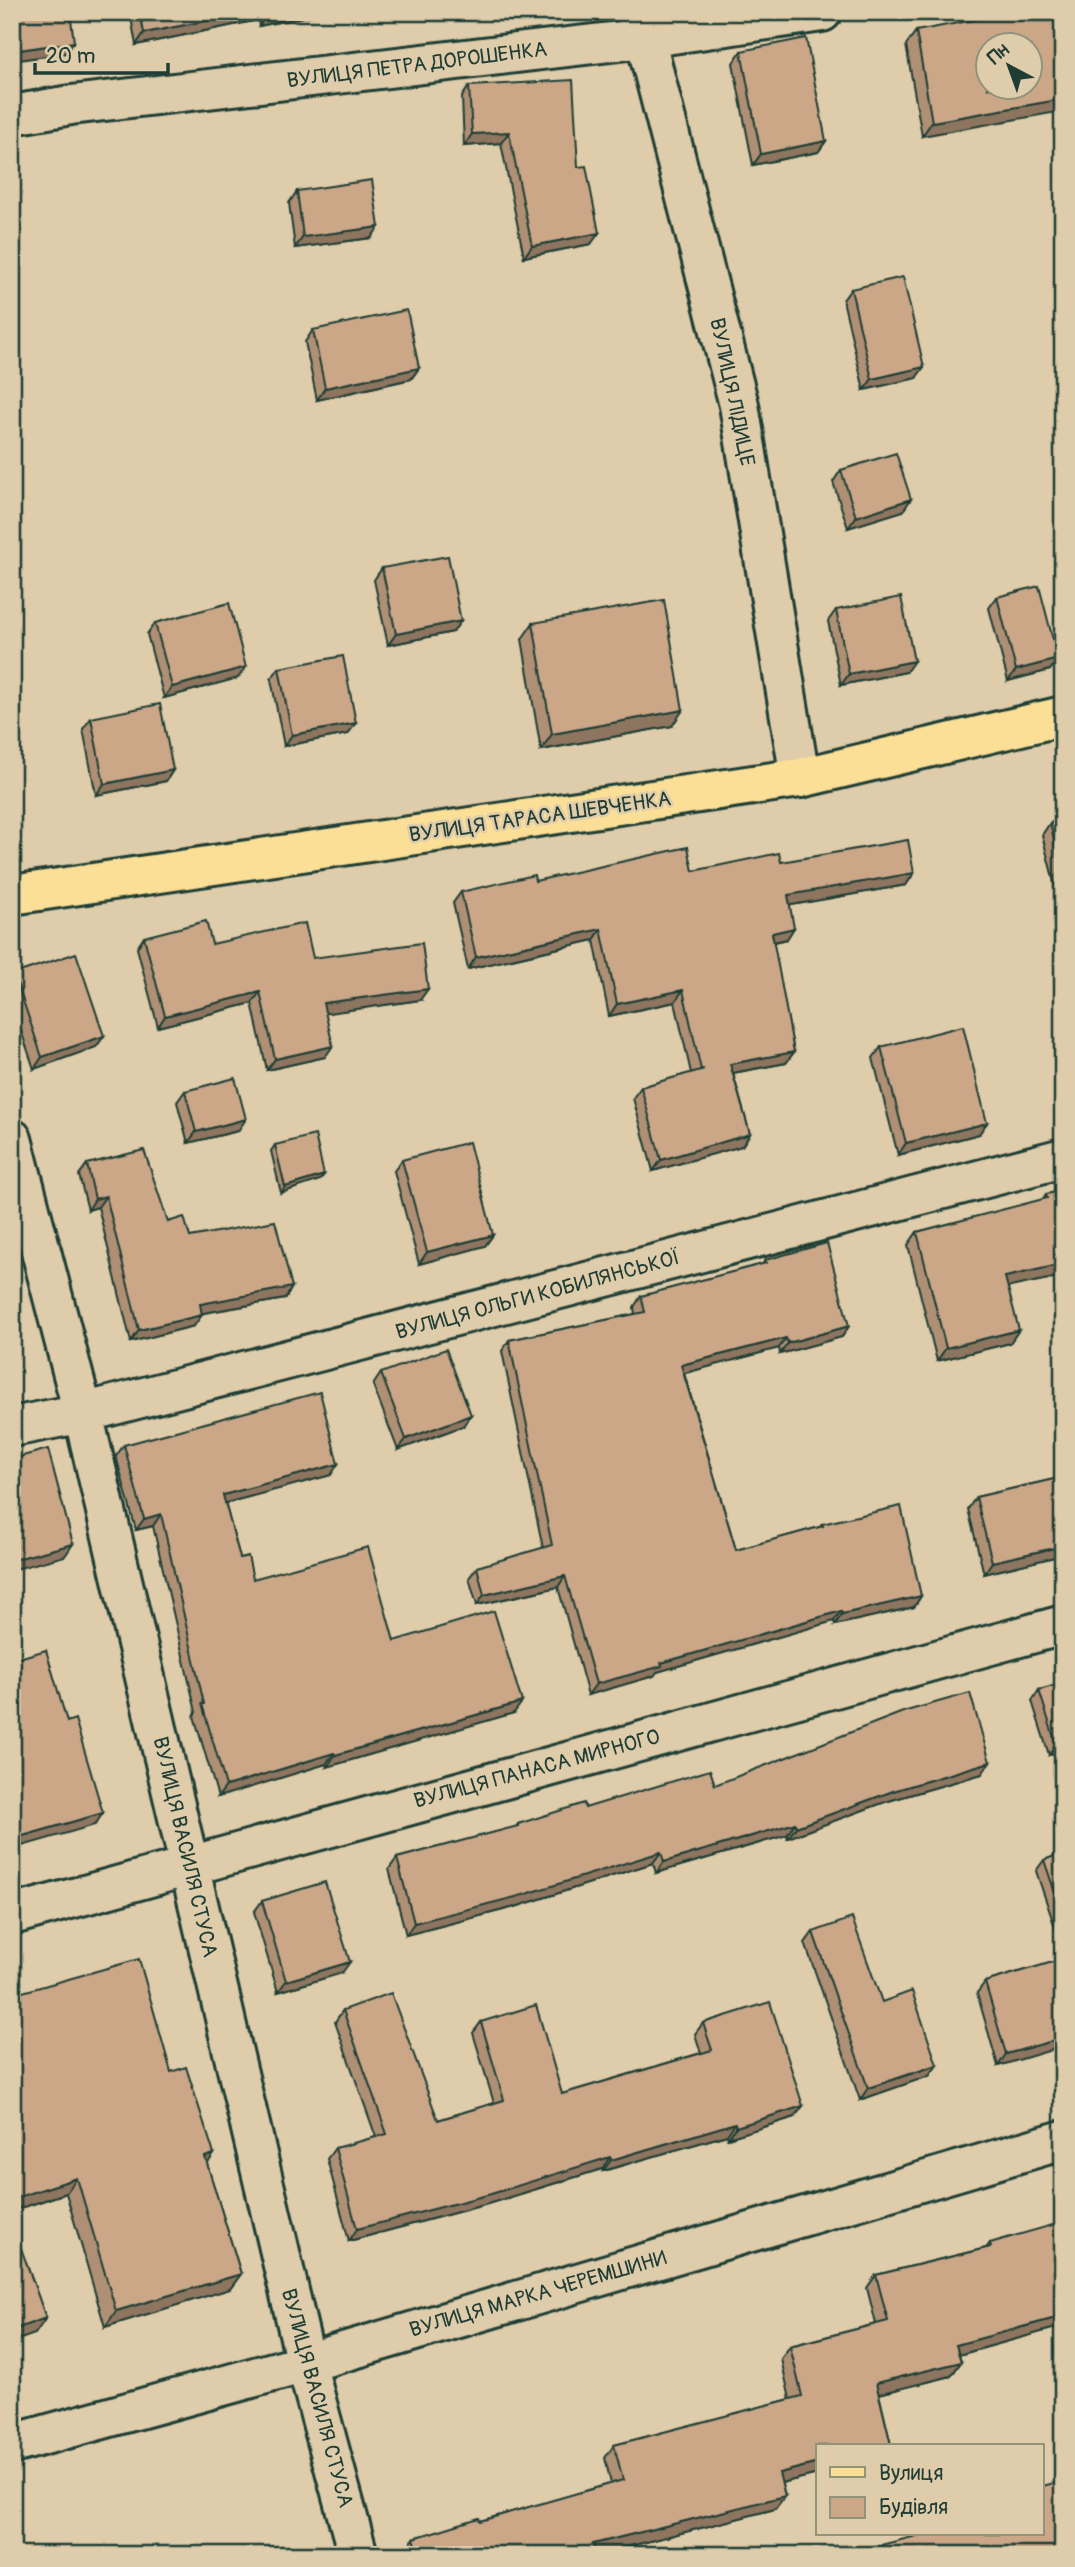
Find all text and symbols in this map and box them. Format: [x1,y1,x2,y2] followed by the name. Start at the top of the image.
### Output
[35,32,168,76] scale bar
[974,32,1044,102] north arrow
[285,36,549,94] street label: ВУЛИЦЯ ПЕТРА ДОРОШЕНКА
[983,38,1014,70] text: Пн
[46,43,95,70] text: 20 m
[703,315,761,469] street label: ВУЛИЦЯ ЛІДИЦЕ
[407,785,673,849] street label: ВУЛИЦЯ ТАРАСА ШЕВЧЕНКА
[393,1244,683,1346] street label: ВУЛИЦЯ ОЛЬГИ КОБИЛЯНСЬКОЇ
[411,1723,663,1815] street label: ВУЛИЦЯ ПАНАСА МИРНОГО
[146,1734,224,1960] street label: ВУЛИЦЯ ВАСИЛЯ СТУСА
[406,2244,670,2344] street label: ВУЛИЦЯ МАРКА ЧЕРЕМШИНИ
[275,2286,359,2510] street label: ВУЛИЦЯ ВАСИЛЯ СТУСА
[816,2444,1044,2536] legend
[879,2460,943,2487] text: Вулиця
[879,2494,948,2521] text: Будівля

